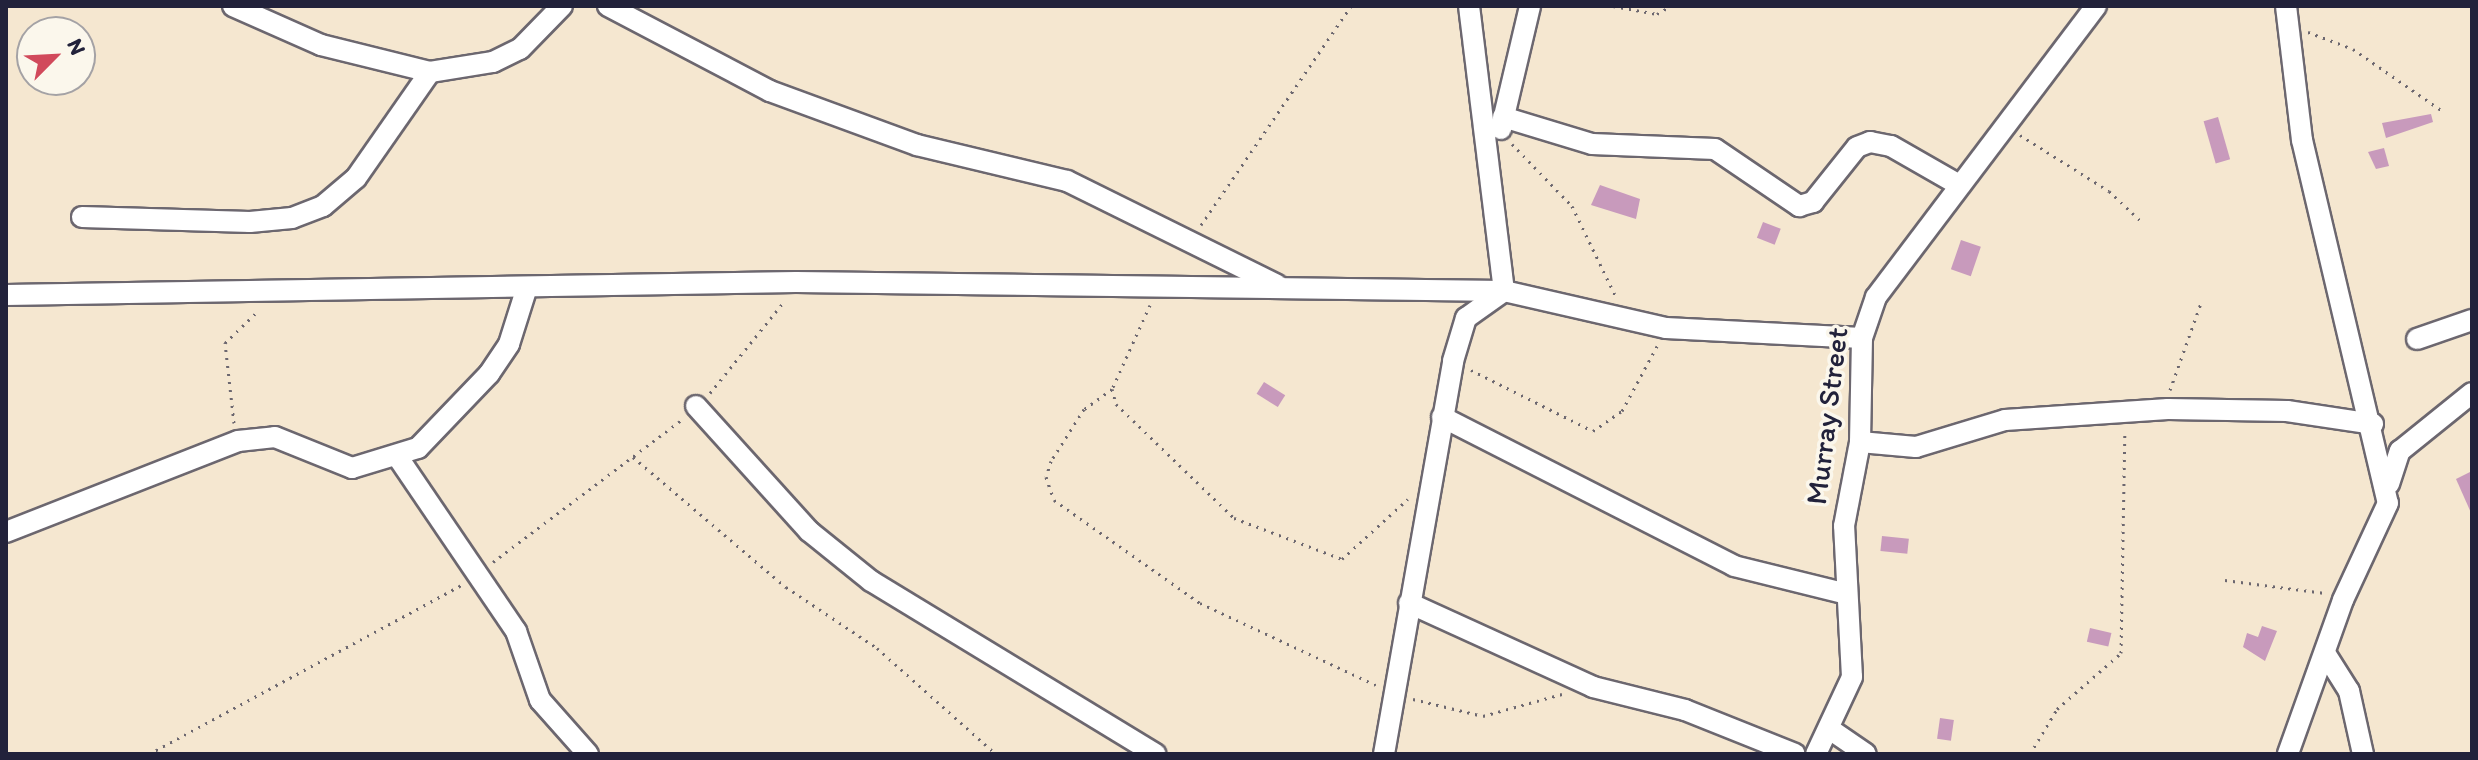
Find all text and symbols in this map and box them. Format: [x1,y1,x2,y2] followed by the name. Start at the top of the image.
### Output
[16,16,96,96] north arrow
[61,35,92,59] text: N
[1798,325,1856,507] street label: Murray Street

